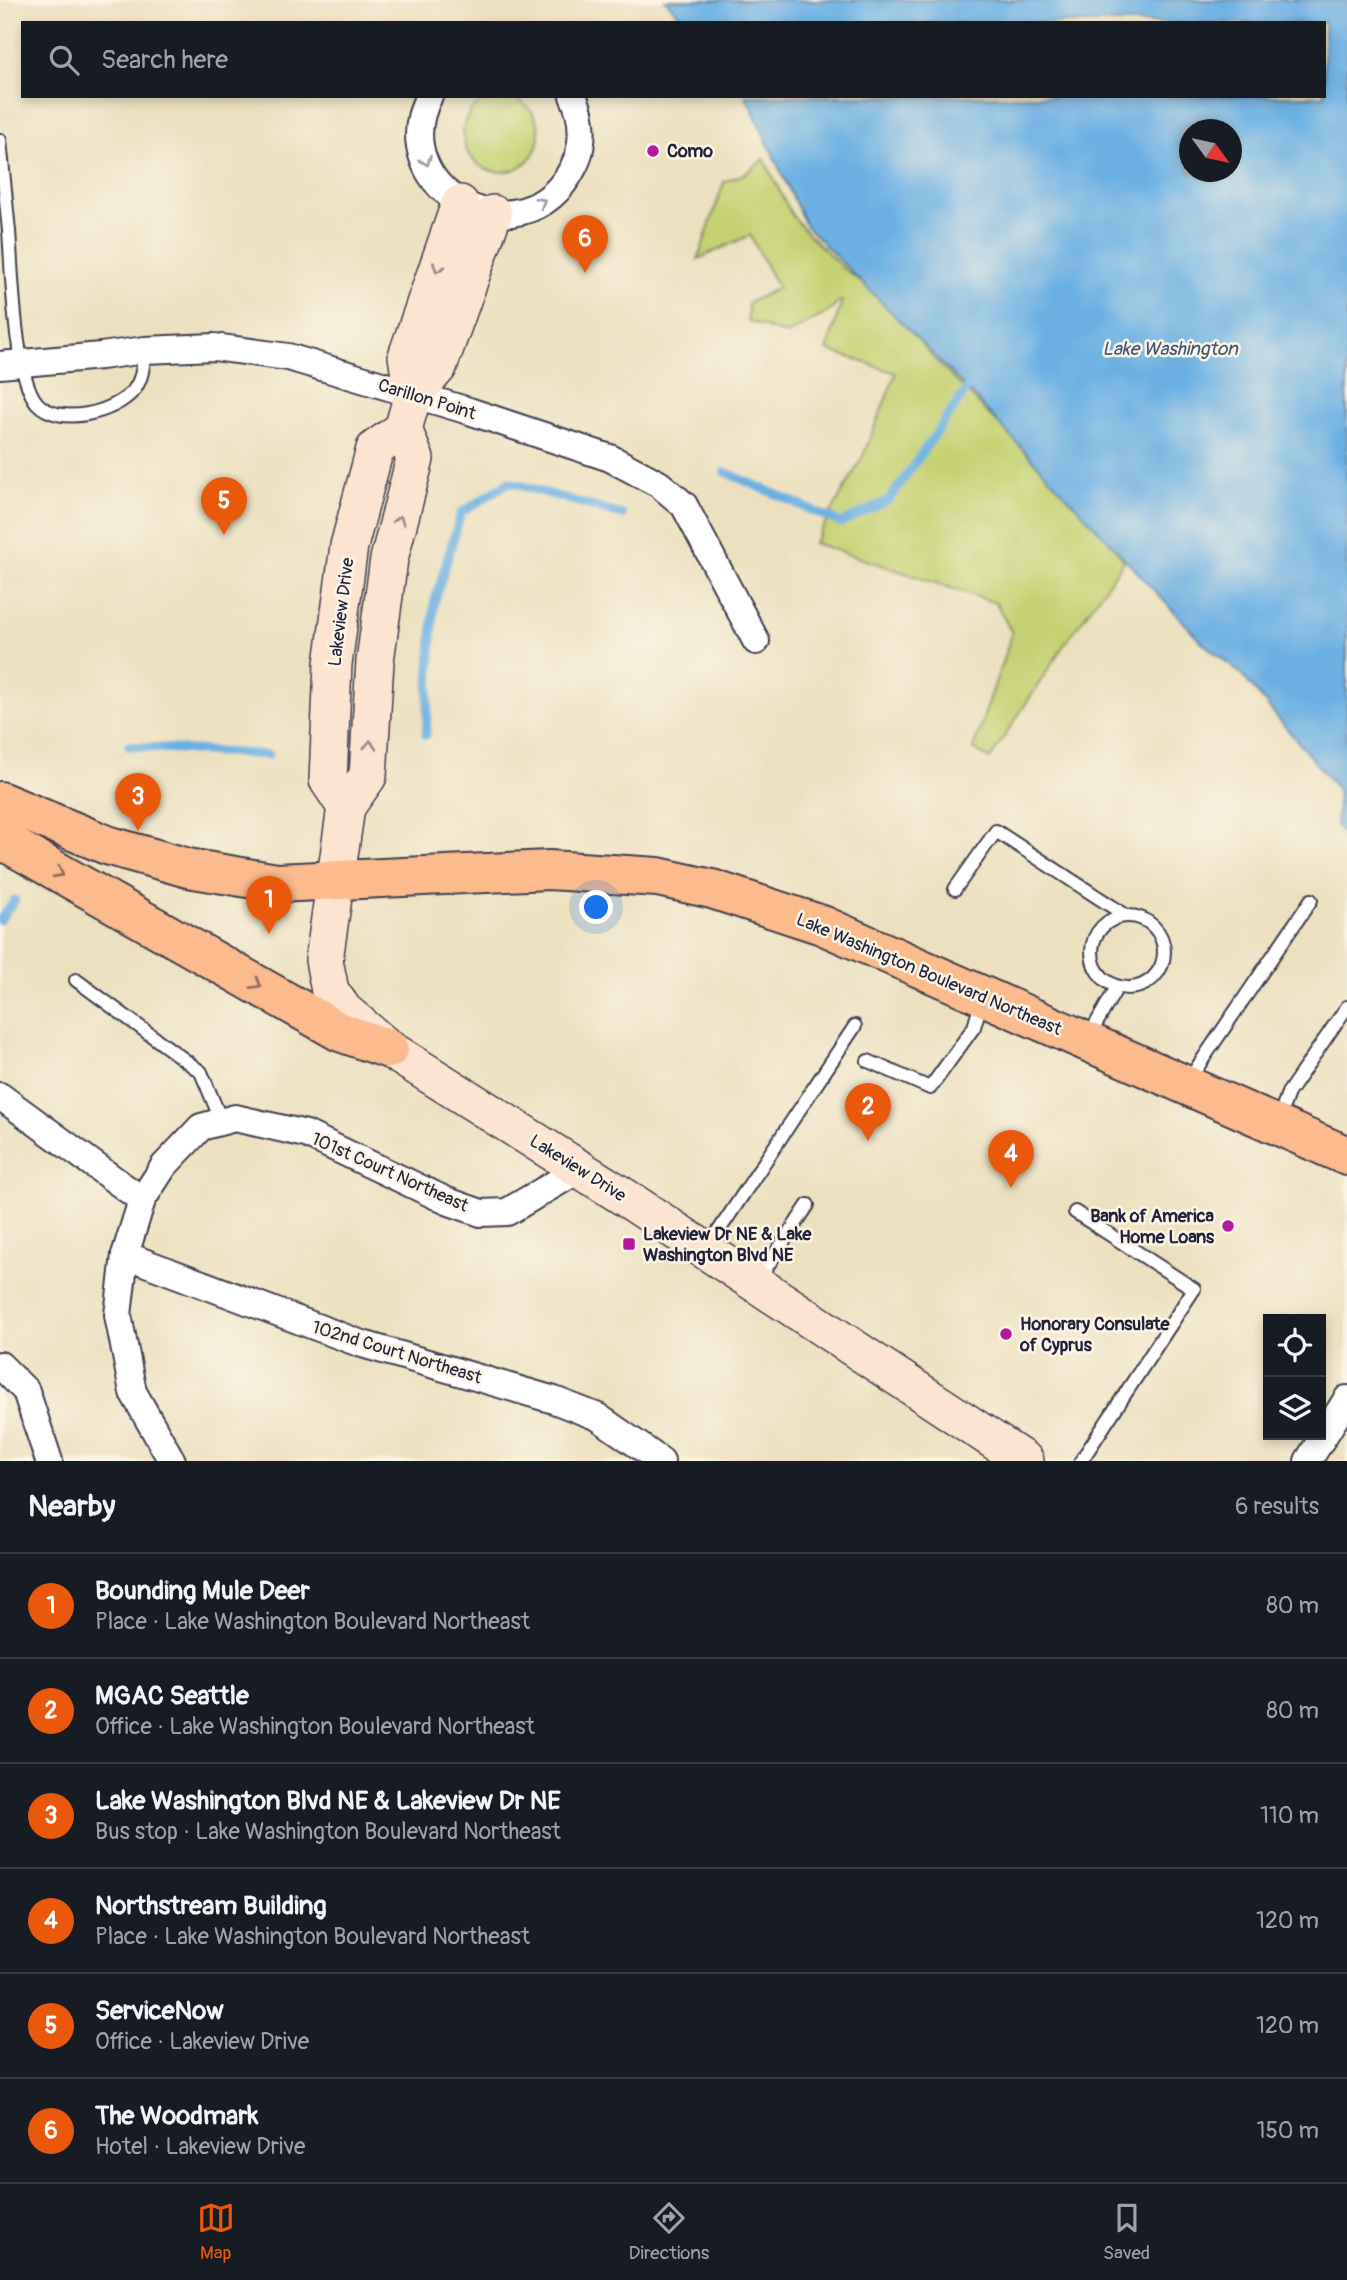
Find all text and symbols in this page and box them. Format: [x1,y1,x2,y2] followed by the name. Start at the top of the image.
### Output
[21,21,1326,98] search box
[45,41,83,79] icon: search
[101,44,228,76] text: Search here
[1179,119,1242,182] north arrow
[667,140,713,163] place label: Como
[645,143,661,159] marker: Como
[418,155,432,167] one-way arrow
[534,197,547,210] one-way arrow
[562,215,608,273] pin: 6
[432,262,446,274] one-way arrow
[1102,337,1239,361] water label: Lake Washington
[375,374,479,425] street label: Carillon Point
[201,477,247,535] pin: 5
[391,514,405,526] one-way arrow
[323,556,360,668] street label: Lakeview Drive
[362,740,377,751] one-way arrow
[115,773,161,831] pin: 3
[52,865,64,878] one-way arrow
[246,876,292,934] pin: 1
[579,890,613,924] your location
[793,908,1066,1041] street label: Lake Washington Boulevard Northeast
[250,976,263,989] one-way arrow
[845,1083,891,1141] pin: 2
[308,1127,473,1218] street label: 101st Court Northeast
[525,1130,630,1207] street label: Lakeview Drive
[988,1130,1034,1188] pin: 4
[1090,1205,1215,1249] place label: Bank of America Home Loans
[1220,1218,1236,1234] marker: Bank of America Home Loans
[643,1223,812,1267] place label: Lakeview Dr NE & Lake Washington Blvd NE
[621,1236,637,1252] marker: Lakeview Dr NE & Lake Washington Blvd NE
[1019,1313,1170,1357] place label: Honorary Consulate of Cyprus
[1263,1314,1326,1440] map controls
[1263,1314,1326,1377] button: locate
[309,1316,485,1389] street label: 102nd Court Northeast
[998,1326,1014,1342] marker: Honorary Consulate of Cyprus
[1263,1377,1326,1440] button: layers
[28,1488,115,1525] text: Nearby
[1235,1492,1319,1521] text: 6 results
[95,1575,310,1607] text: Bounding Mule Deer
[47,1591,56,1620] text: 1
[1266,1591,1319,1620] text: 80 m
[95,1607,530,1636] text: Place · Lake Washington Boulevard Northeast
[95,1680,249,1712] text: MGAC Seattle
[45,1696,57,1725] text: 2
[1266,1696,1319,1725] text: 80 m
[95,1712,535,1741] text: Office · Lake Washington Boulevard Northeast
[95,1785,561,1817] text: Lake Washington Blvd NE & Lakeview Dr NE
[45,1801,57,1830] text: 3
[1260,1801,1319,1830] text: 110 m
[95,1817,561,1846] text: Bus stop · Lake Washington Boulevard Northeast
[95,1890,327,1922] text: Northstream Building
[44,1906,58,1935] text: 4
[1256,1906,1319,1935] text: 120 m
[95,1922,530,1951] text: Place · Lake Washington Boulevard Northeast
[95,1995,223,2027] text: ServiceNow
[45,2011,57,2040] text: 5
[1256,2011,1319,2040] text: 120 m
[95,2027,309,2056] text: Office · Lakeview Drive
[95,2100,258,2132] text: The Woodmark
[44,2116,58,2145] text: 6
[1256,2116,1319,2145] text: 150 m
[95,2132,305,2161] text: Hotel · Lakeview Drive
[197,2199,235,2265] tab: Map
[629,2199,709,2265] tab: Directions
[1103,2199,1150,2265] tab: Saved

